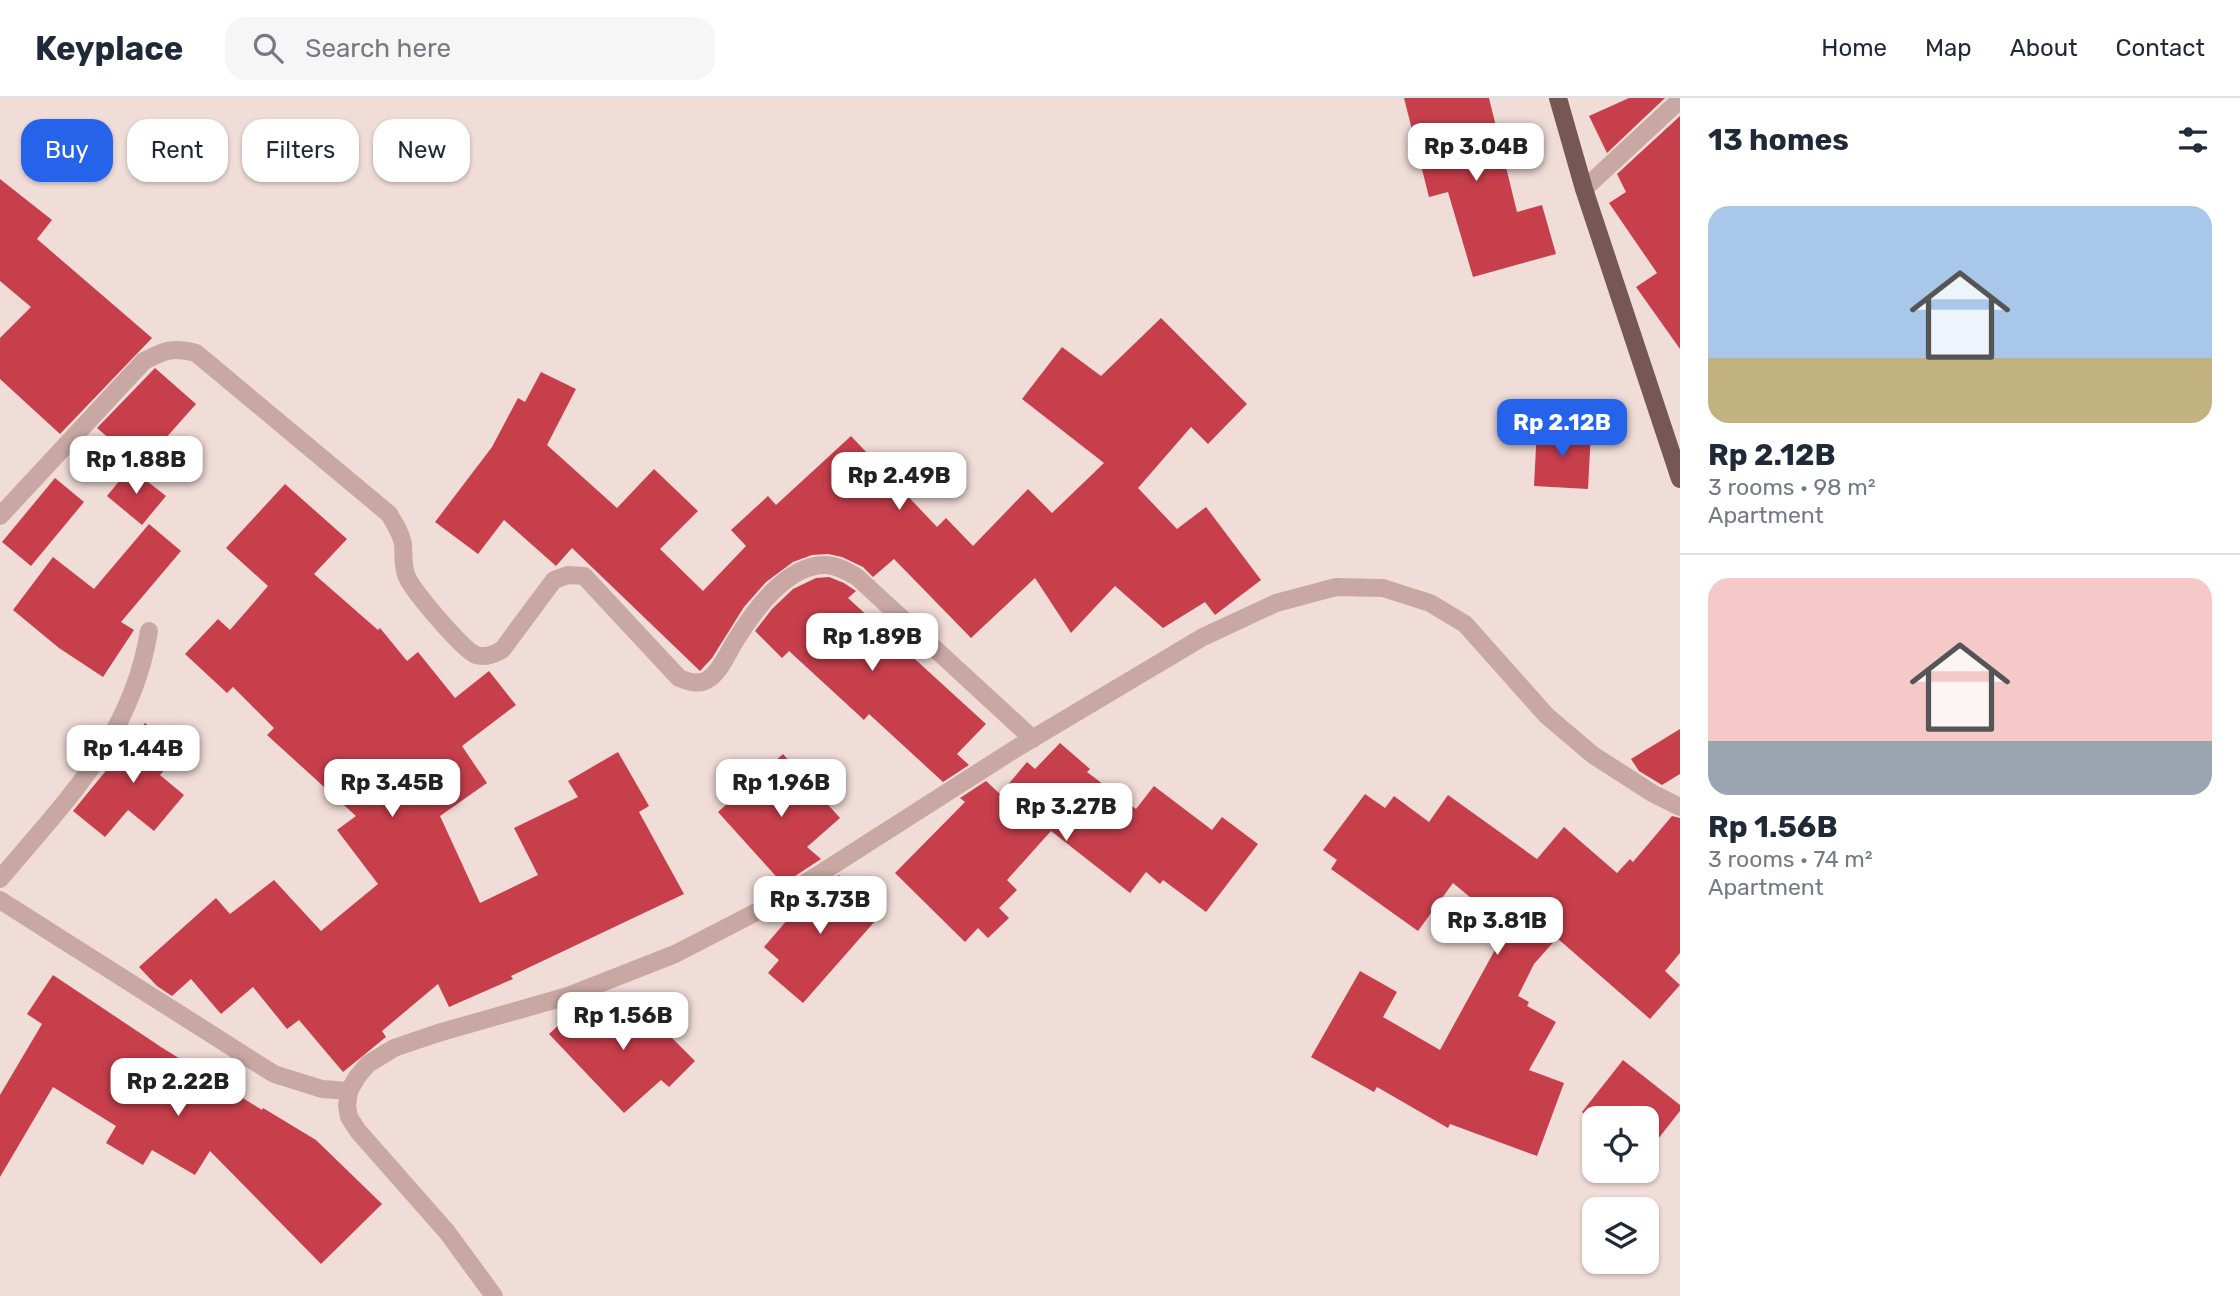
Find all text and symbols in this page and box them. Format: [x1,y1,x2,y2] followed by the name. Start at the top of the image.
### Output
[225,17,715,80] search box
[35,29,183,68] text: Keyplace
[249,29,287,67] icon: search
[305,33,451,64] text: Search here
[1821,34,1887,62] text: Home
[1925,34,1972,62] text: Map
[2010,34,2078,62] text: About
[2116,34,2205,62] text: Contact
[21,119,113,182] chip: Buy
[127,119,228,182] chip: Rent
[242,119,359,182] chip: Filters
[373,119,470,182] chip: New
[2174,121,2212,159] icon: filters
[1708,122,1849,158] text: 13 homes
[1404,123,1548,183] pin: Rp 3.04B
[1424,132,1528,160] text: Rp 3.04B
[1897,252,2023,378] icon: home
[1490,400,1634,459] pin: Rp 2.12B
[1513,408,1611,436] text: Rp 2.12B
[64,436,208,496] pin: Rp 1.88B
[1708,437,1836,473] text: Rp 2.12B
[86,445,186,473] text: Rp 1.88B
[827,452,971,512] pin: Rp 2.49B
[847,461,951,489] text: Rp 2.49B
[1708,473,1876,501] text: 3 rooms · 98 m²
[1708,501,1824,529] text: Apartment
[800,614,944,673] pin: Rp 1.89B
[822,622,922,650] text: Rp 1.89B
[1897,624,2023,750] icon: home
[61,726,205,785] pin: Rp 1.44B
[83,734,183,762] text: Rp 1.44B
[320,760,464,819] pin: Rp 3.45B
[709,760,853,819] pin: Rp 1.96B
[340,768,444,796] text: Rp 3.45B
[732,768,830,796] text: Rp 1.96B
[994,784,1138,843] pin: Rp 3.27B
[1015,792,1117,820] text: Rp 3.27B
[1708,809,1838,845] text: Rp 1.56B
[1708,845,1873,873] text: 3 rooms · 74 m²
[1708,873,1824,901] text: Apartment
[748,876,892,936] pin: Rp 3.73B
[770,885,870,913] text: Rp 3.73B
[1425,898,1569,957] pin: Rp 3.81B
[1447,906,1547,934] text: Rp 3.81B
[551,992,695,1052] pin: Rp 1.56B
[573,1001,673,1029] text: Rp 1.56B
[106,1058,250,1118] pin: Rp 2.22B
[127,1067,229,1095] text: Rp 2.22B
[1582,1106,1659,1274] map controls
[1582,1106,1659,1183] button: locate
[1582,1197,1659,1274] button: layers

